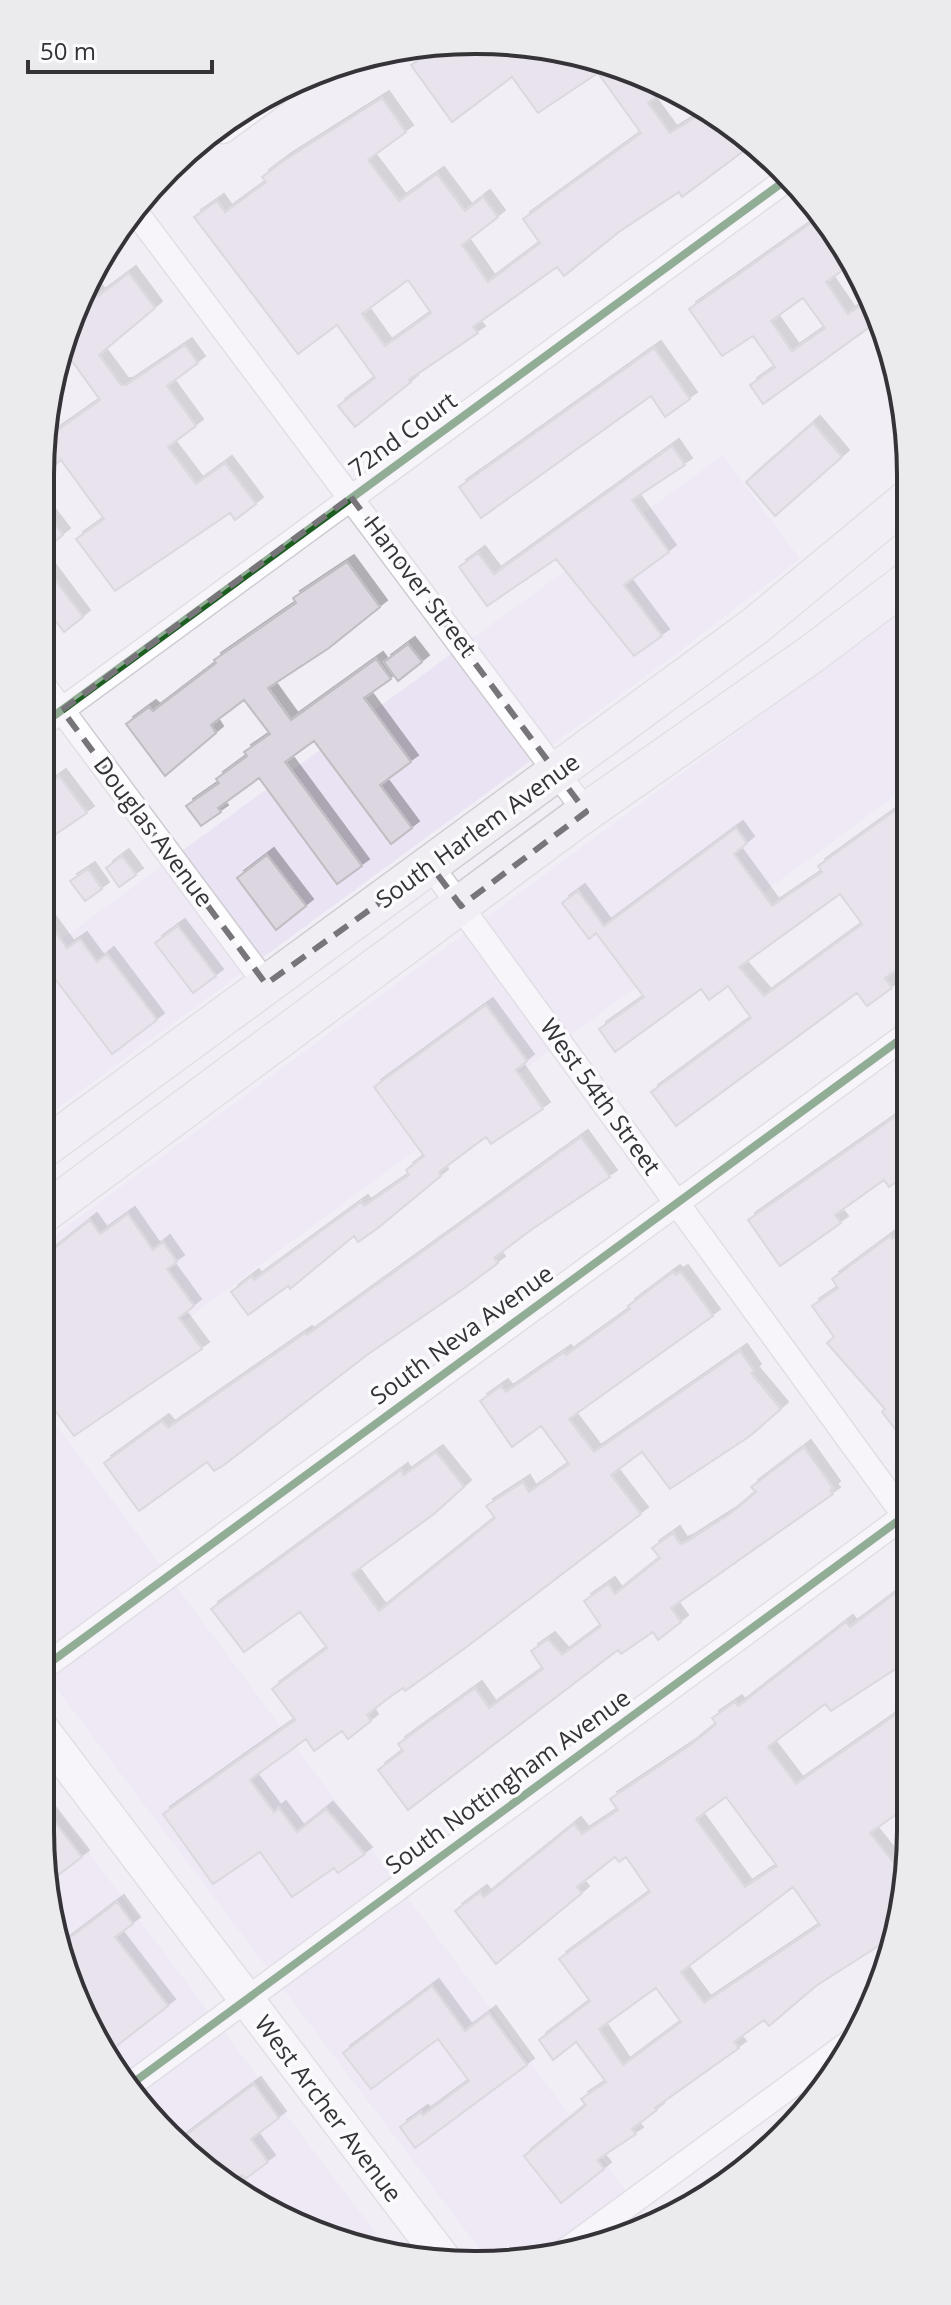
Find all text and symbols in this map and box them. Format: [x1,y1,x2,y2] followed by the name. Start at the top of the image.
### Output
[28,24,212,74] scale bar
[40,34,96,67] text: 50 m
[342,383,463,484] street label: 72nd Court
[357,509,485,663] street label: Hanover Street
[369,745,586,915] street label: South Harlem Avenue
[87,749,222,913] street label: Douglas Avenue
[533,1011,669,1181] street label: West 54th Street
[363,1256,559,1411] street label: South Neva Avenue
[378,1681,636,1881] street label: South Nottingham Avenue
[248,2008,410,2208] street label: West Archer Avenue

